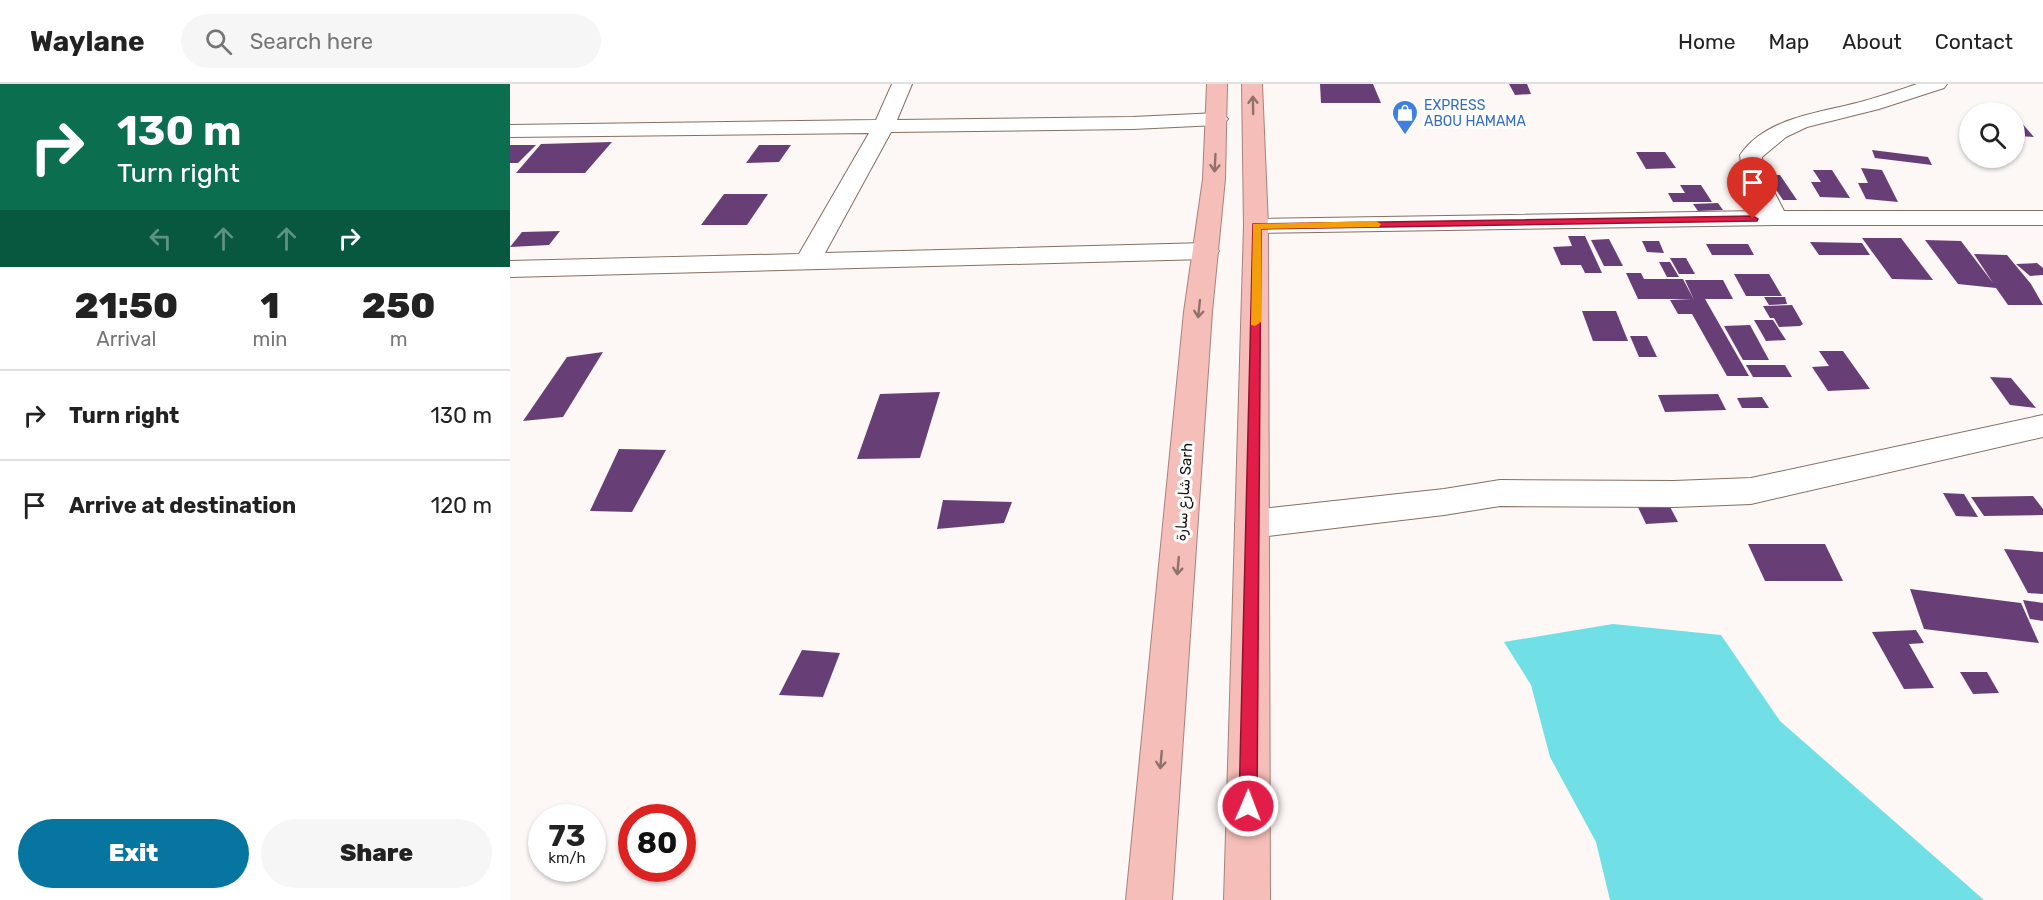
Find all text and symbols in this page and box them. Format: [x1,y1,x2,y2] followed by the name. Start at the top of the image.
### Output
[181,14,601,68] search box
[30,25,145,58] text: Waylane
[202,25,235,58] icon: search
[250,28,373,55] text: Search here
[1678,29,1735,54] text: Home
[1768,29,1809,54] text: Map
[1842,29,1902,54] text: About
[1935,29,2013,54] text: Contact
[1247,95,1259,115] one-way arrow
[1424,97,1526,130] place label: EXPRESS ABOU HAMAMA
[1390,98,1420,136] shop icon: EXPRESS ABOU HAMAMA
[1959,102,2025,168] map controls
[1959,102,2025,168] button: search
[117,106,242,156] text: 130 m
[18,108,96,186] icon: right
[1209,153,1220,173] one-way arrow
[117,157,240,189] text: Turn right
[1727,157,1778,219] pin
[1736,166,1769,199] icon: arrive
[144,222,177,255] icon: left
[207,222,240,255] icon: ahead
[270,222,303,255] icon: ahead
[333,222,366,255] icon: right
[75,284,178,327] text: 21:50
[260,284,279,327] text: 1
[362,284,435,327] text: 250
[1193,298,1204,318] one-way arrow
[96,327,156,351] text: Arrival
[253,327,287,351] text: min
[390,327,408,351] text: m
[18,399,51,432] icon: right
[69,402,179,429] text: Turn right
[430,402,492,429] text: 130 m
[1172,442,1198,542] street label: شارع سارة Sarh
[18,489,51,522] icon: arrive
[69,492,296,519] text: Arrive at destination
[431,492,492,519] text: 120 m
[1172,555,1183,575] one-way arrow
[1156,750,1167,770] one-way arrow
[1216,774,1280,838] position arrow
[618,804,696,882] speed limit sign: 80
[549,818,585,854] text: 73
[18,819,249,888] button: Exit
[261,819,492,888] button: Share
[548,849,586,867] text: km/h

